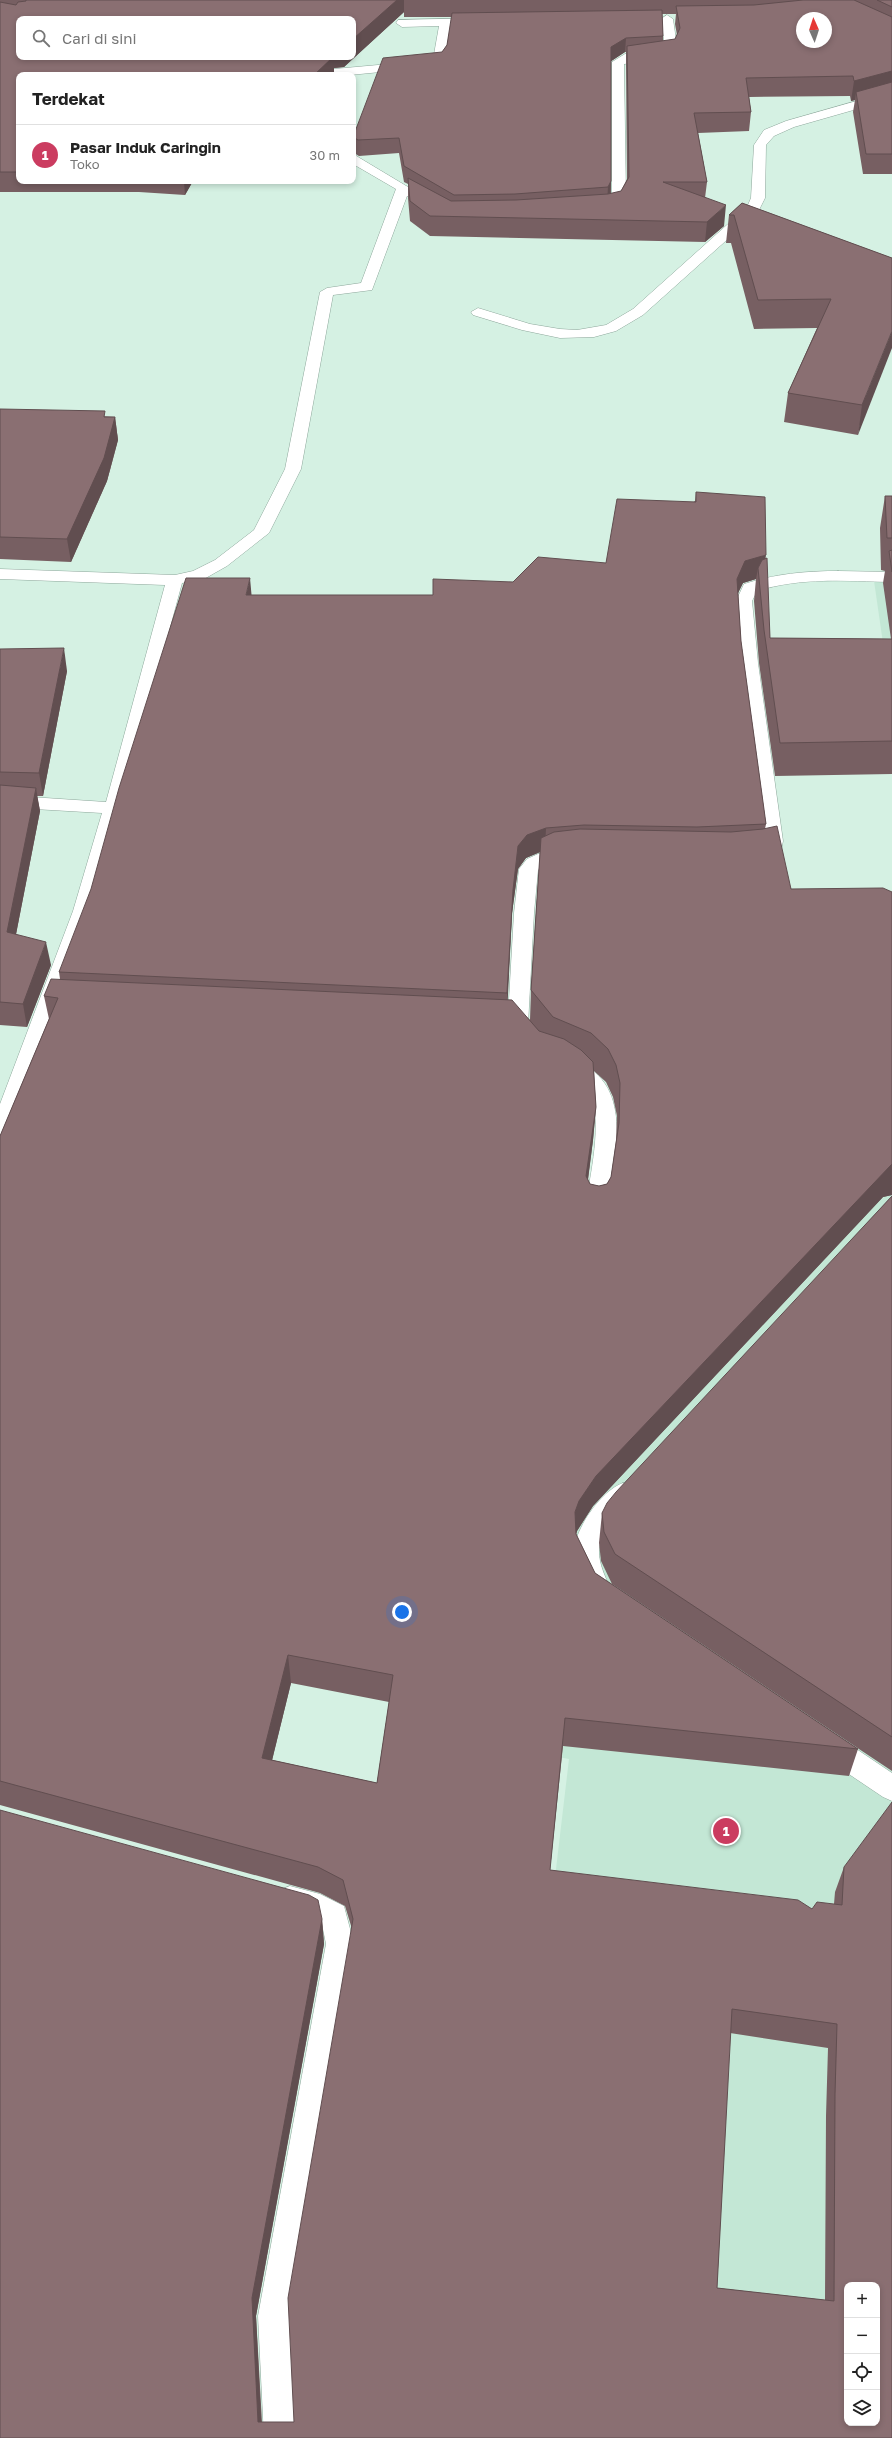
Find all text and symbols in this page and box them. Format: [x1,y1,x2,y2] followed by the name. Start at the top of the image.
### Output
[796,12,832,48] north arrow
[16,16,356,60] search box
[30,27,52,49] icon: search
[62,29,137,47] text: Cari di sini
[32,88,105,109] text: Terdekat
[70,138,221,156] text: Pasar Induk Caringin
[42,147,48,163] text: 1
[310,147,340,163] text: 30 m
[70,156,100,172] text: Toko
[392,1602,412,1622] your location
[713,1816,739,1846] pin: 1
[844,2282,880,2426] map controls
[844,2282,880,2318] button: +
[844,2318,880,2354] button: −
[844,2354,880,2390] button: locate
[844,2390,880,2426] button: layers

